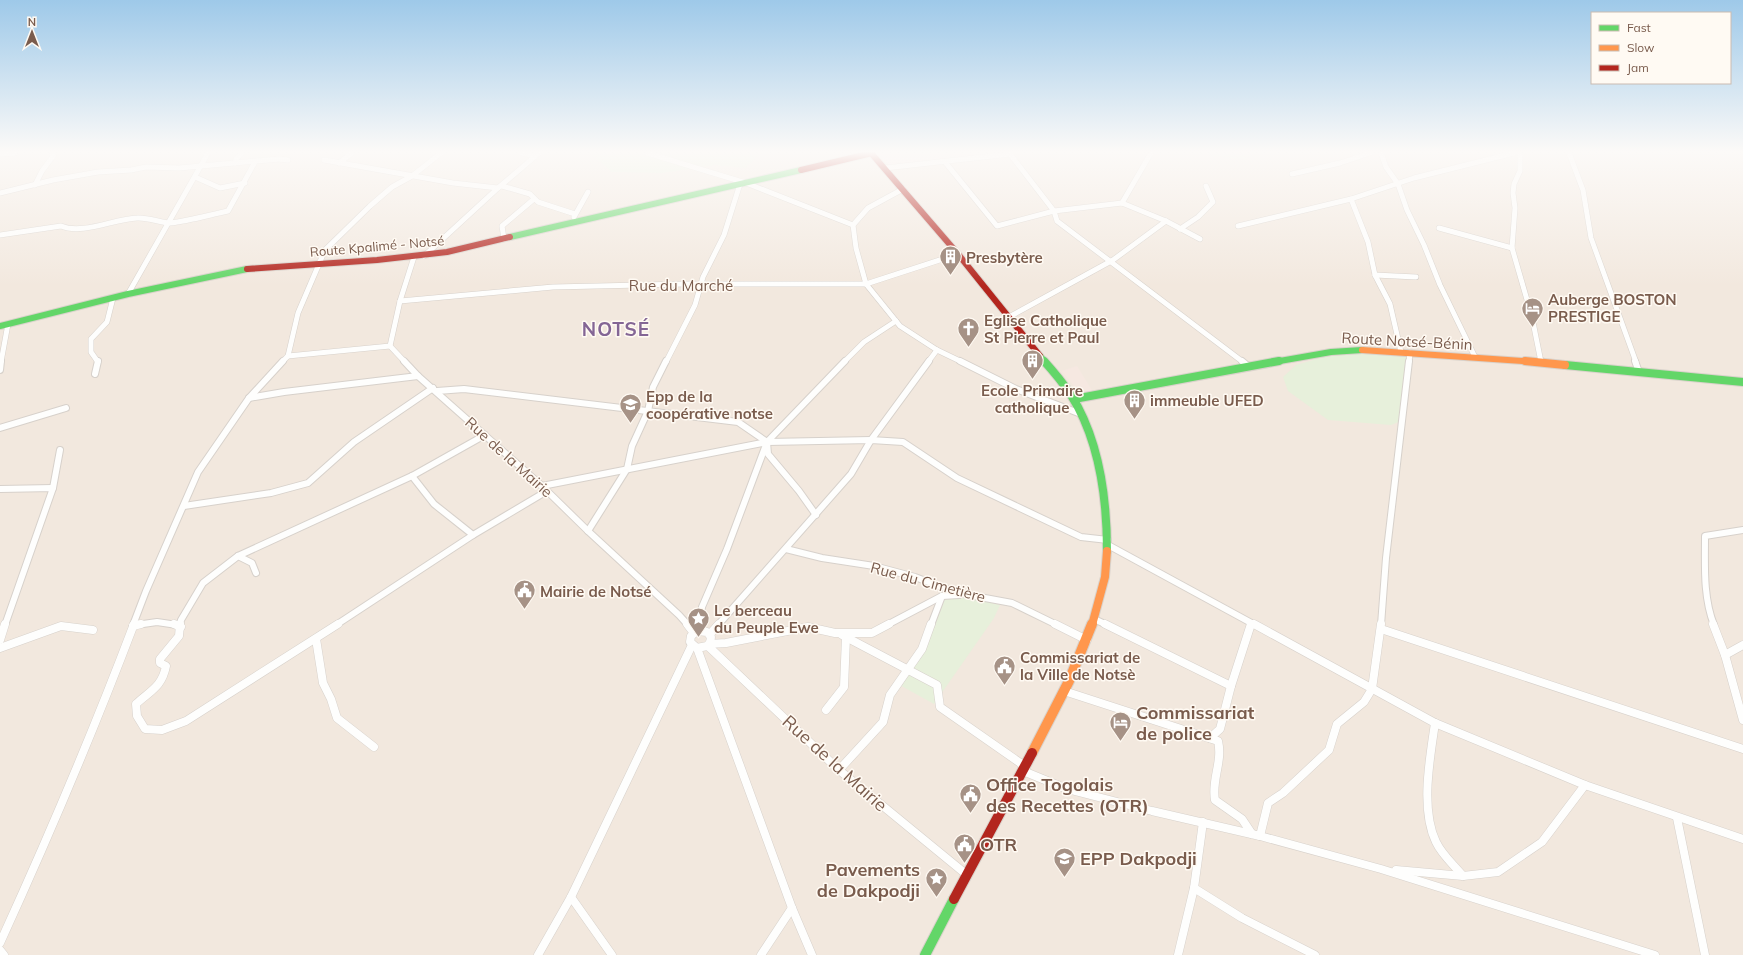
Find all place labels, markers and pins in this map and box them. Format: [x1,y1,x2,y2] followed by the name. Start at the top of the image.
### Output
[938,244,964,277] building icon: Presbytère
[966,248,1043,267] place label: Presbytère
[1548,290,1677,326] place label: Auberge BOSTON PRESTIGE
[1519,295,1545,328] hotel icon: Auberge BOSTON PRESTIGE
[984,311,1107,347] place label: Eglise Catholique St Pierre et Paul
[956,316,982,349] church icon: Eglise Catholique St Pierre et Paul
[1019,348,1045,381] building icon: Ecole Primaire catholique
[981,381,1083,417] place label: Ecole Primaire catholique
[646,387,773,423] place label: Epp de la coopérative notse
[1121,387,1147,420] building icon: immeuble UFED
[1150,391,1264,410] place label: immeuble UFED
[617,392,643,425] school or university icon: Epp de la coopérative notse
[512,578,538,611] public building icon: Mairie de Notsé
[540,582,652,601] place label: Mairie de Notsé
[714,601,819,637] place label: Le berceau du Peuple Ewe
[685,606,711,639] place icon: Le berceau du Peuple Ewe
[1020,648,1140,684] place label: Commissariat de la Ville de Notsè
[992,653,1018,686] public building icon: Commissariat de la Ville de Notsè
[1136,701,1255,745] place label: Commissariat de police
[1107,709,1133,742] hotel icon: Commissariat de police
[986,773,1149,817] place label: Office Togolais des Recettes (OTR)
[957,781,983,814] public building icon: Office Togolais des Recettes (OTR)
[951,831,977,864] public building icon: OTR
[980,833,1018,856] place label: OTR
[1052,845,1078,878] school or university icon: EPP Dakpodji
[1080,847,1197,870] place label: EPP Dakpodji
[817,858,920,902] place label: Pavements de Dakpodji
[923,866,949,899] place icon: Pavements de Dakpodji

